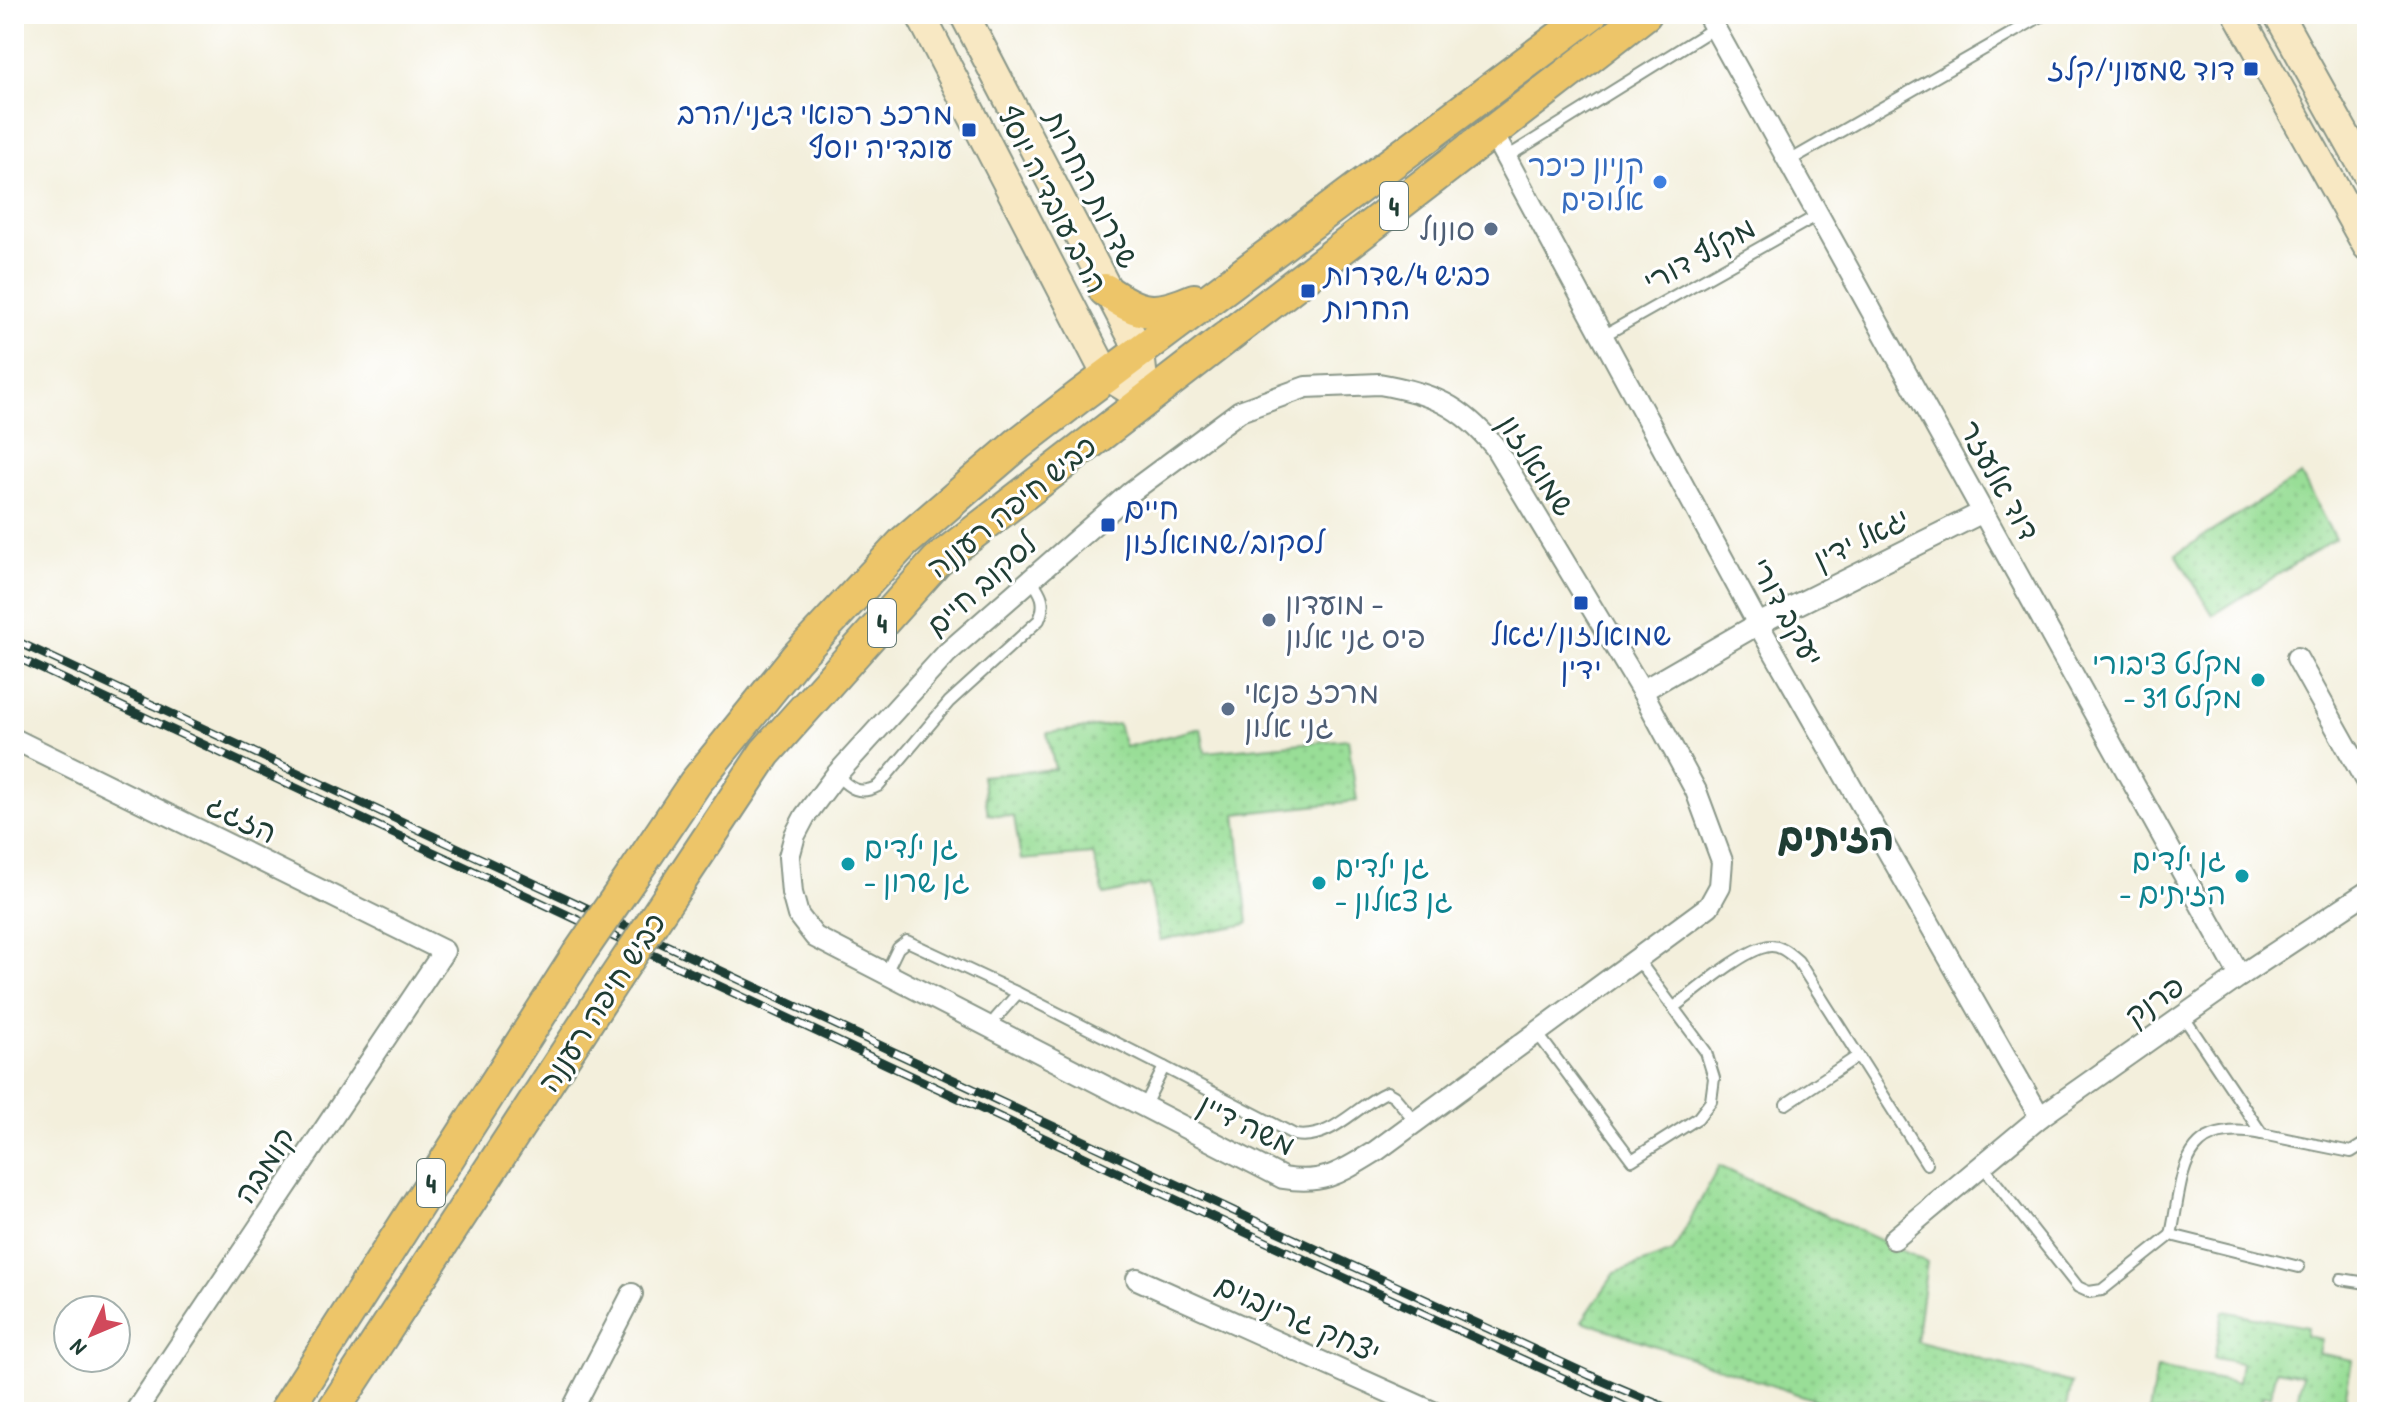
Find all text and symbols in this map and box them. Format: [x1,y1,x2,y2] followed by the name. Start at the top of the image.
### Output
[2047,49,2235,89] place label: דוד שמעוני/קלז
[2242,60,2260,78] marker: דוד שמעוני/קלז
[677,93,953,167] place label: מרכז רפואי דגני/הרב עובדיה יוסף
[988,98,1118,300] street label: הרב עובדיה יוסף
[1034,101,1149,275] street label: שדרות החרות
[960,121,978,139] marker: מרכז רפואי דגני/הרב עובדיה יוסף
[1528,145,1644,219] place label: קניון כיכר אלופים
[1651,173,1669,191] marker: קניון כיכר אלופים
[1380,182,1408,230] road number: 4
[1636,207,1762,301] street label: מקלף דורי
[1419,209,1475,249] place label: סונול
[1482,220,1500,238] marker: סונול
[1322,254,1490,328] place label: כביש 4/שדרות החרות
[1299,282,1317,300] marker: כביש 4/שדרות החרות
[1489,406,1585,524] street label: שמואלזון
[1951,413,2049,547] street label: דוד אלעזר
[918,425,1104,587] street label: כביש חיפה רעננה
[1124,488,1326,562] place label: חיים לסקוב/שמואלזון
[1806,498,1916,578] street label: יגאל ידין
[1099,516,1117,534] marker: חיים לסקוב/שמואלזון
[917,523,1046,645] street label: לסקוב חיים
[1741,551,1833,673] street label: יעקב דורי
[1285,583,1425,657] place label: מועדון - פיס גני אלון
[1572,594,1590,612] marker: שמואלזון/יגאל ידין
[868,599,896,647] road number: 4
[1260,611,1278,629] marker: מועדון - פיס גני אלון
[1491,614,1671,688] place label: שמואלזון/יגאל ידין
[2092,643,2242,717] place label: מקלט ציבורי - מקלט 31
[2249,671,2267,689] marker: מקלט ציבורי - מקלט 31
[1244,672,1379,746] place label: מרכז פנאי גני אלון
[1219,700,1237,718] marker: מרכז פנאי גני אלון
[200,784,284,852] street label: הזגג
[1778,810,1894,862] district label: הזיתים
[864,827,970,901] place label: גן ילדים - גן שרון
[2119,839,2226,913] place label: גן ילדים - הזיתים
[1335,846,1453,920] place label: גן ילדים - גן צאלון
[839,855,857,873] marker: גן ילדים - גן שרון
[2233,867,2251,885] marker: גן ילדים - הזיתים
[1310,874,1328,892] marker: גן ילדים - גן צאלון
[528,904,674,1100] street label: כביש חיפה רעננה
[2116,965,2192,1035] street label: פרנק
[1192,1083,1302,1165] street label: משה דיין
[224,1119,304,1211] street label: קומבה
[417,1159,445,1207] road number: 4
[1209,1264,1387,1372] street label: יצחק גרינבוים
[52,1294,132,1374] north arrow
[63,1333,92,1363] text: N

